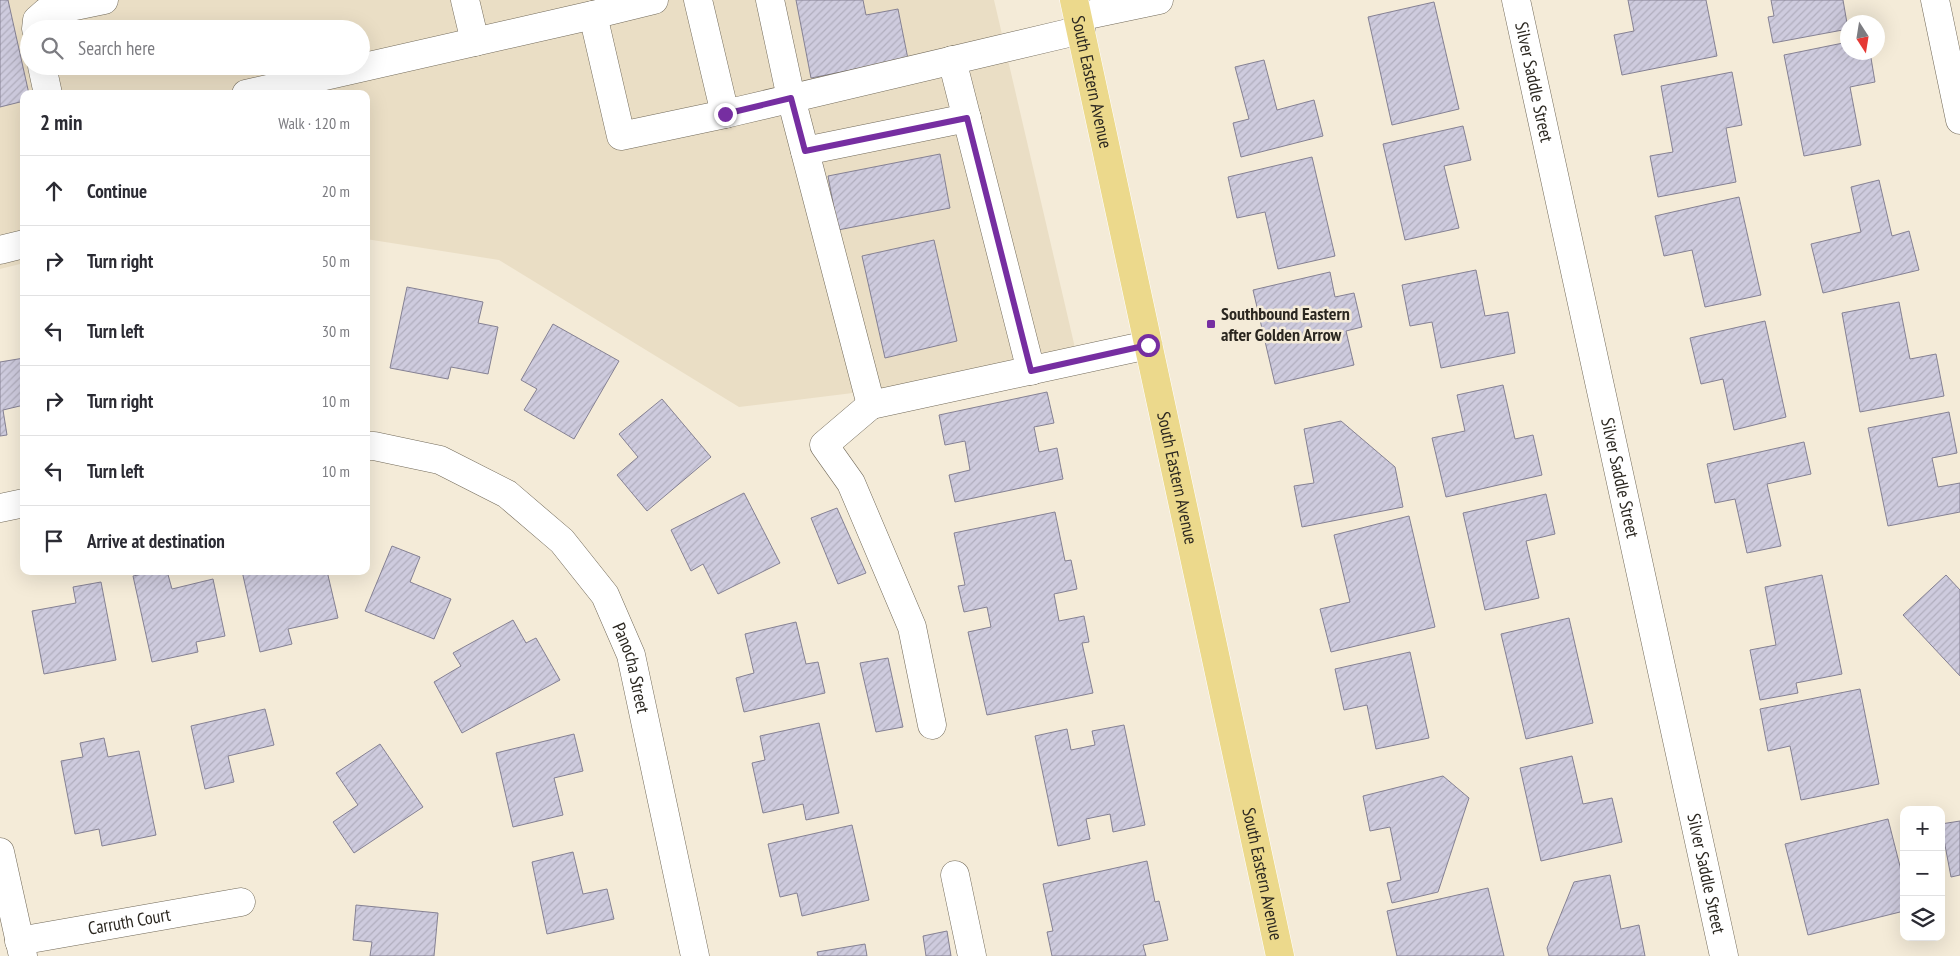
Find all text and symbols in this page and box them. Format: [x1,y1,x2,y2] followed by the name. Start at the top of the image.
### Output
[1067,14,1118,150] street label: South Eastern Avenue
[1840,15,1885,60] north arrow
[20,20,370,75] search box
[1510,20,1559,144] street label: Silver Saddle Street
[38,34,66,62] icon: search
[78,36,155,60] text: Search here
[714,103,737,126] route end
[40,109,82,136] text: 2 min
[278,113,350,133] text: Walk · 120 m
[40,177,68,205] icon: ahead
[87,179,147,203] text: Continue
[322,181,350,201] text: 20 m
[40,247,68,275] icon: right
[87,249,153,273] text: Turn right
[322,251,350,271] text: 50 m
[1221,302,1350,346] place label: Southbound Eastern after Golden Arrow
[40,317,68,345] icon: left
[1205,318,1217,330] marker: Southbound Eastern after Golden Arrow
[87,319,144,343] text: Turn left
[322,321,350,341] text: 30 m
[1137,334,1160,357] route start
[40,387,68,415] icon: right
[87,389,153,413] text: Turn right
[322,391,350,411] text: 10 m
[1152,409,1203,546] street label: South Eastern Avenue
[1596,416,1645,540] street label: Silver Saddle Street
[40,457,68,485] icon: left
[87,459,144,483] text: Turn left
[322,461,350,481] text: 10 m
[40,527,68,555] icon: arrive
[87,529,225,553] text: Arrive at destination
[607,619,655,715] street label: Panocha Street
[1237,805,1288,942] street label: South Eastern Avenue
[1900,806,1945,941] map controls
[1900,806,1945,851] button: +
[1682,811,1731,936] street label: Silver Saddle Street
[1900,851,1945,896] button: −
[1900,896,1945,941] button: layers
[86,903,172,940] street label: Carruth Court

